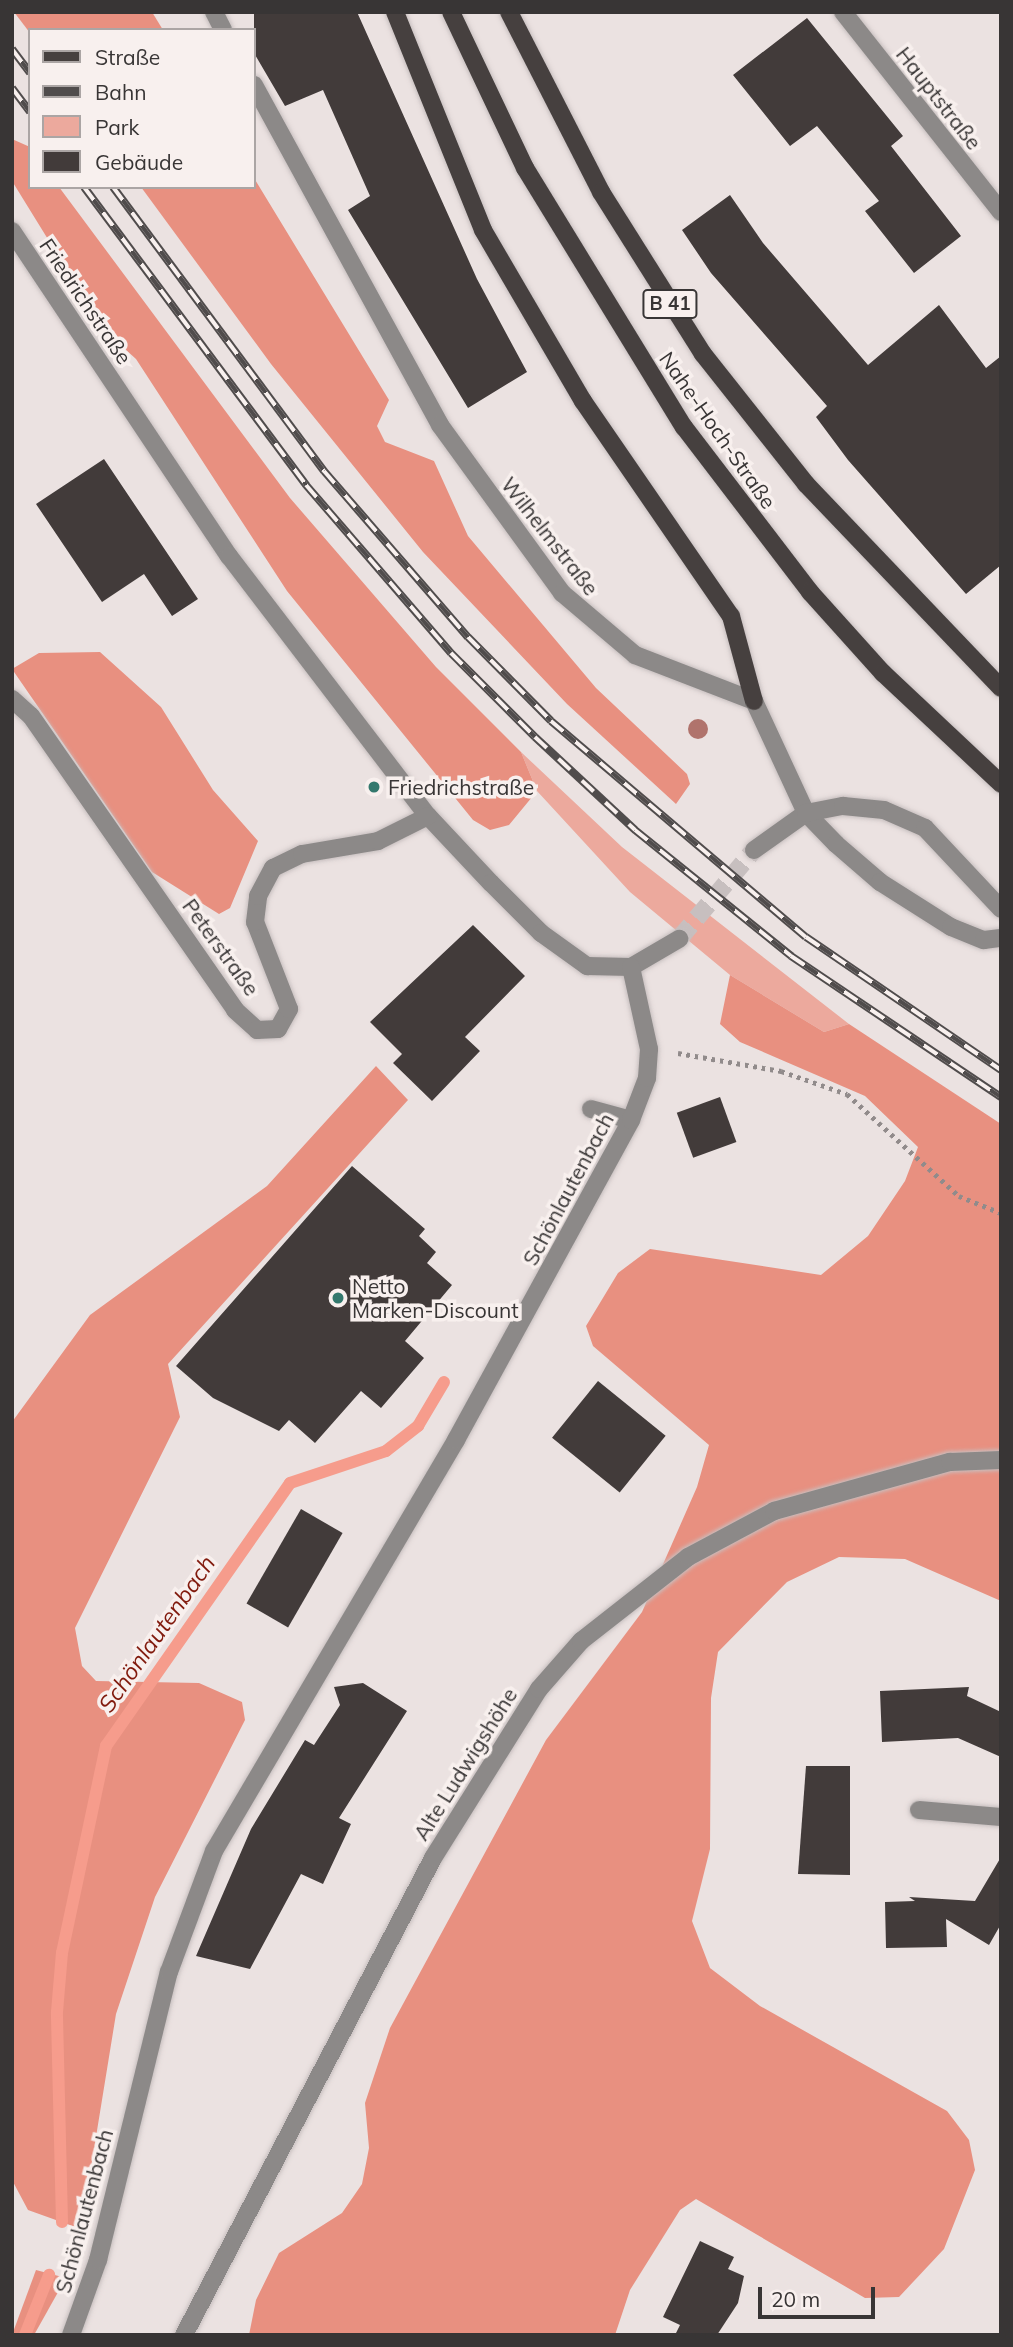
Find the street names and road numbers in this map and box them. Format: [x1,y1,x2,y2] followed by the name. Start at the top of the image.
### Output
[891,42,987,154] street label: Hauptstraße
[35,233,137,369] street label: Friedrichstraße
[642,288,698,320] road number: B 41
[654,347,782,513] street label: Nahe-Hoch-Straße
[496,472,604,600] street label: Wilhelmstraße
[178,894,264,1000] street label: Peterstraße
[517,1109,619,1269] street label: Schönlautenbach
[408,1683,522,1845] street label: Alte Ludwigshöhe
[50,2126,118,2296] street label: Schönlautenbach

